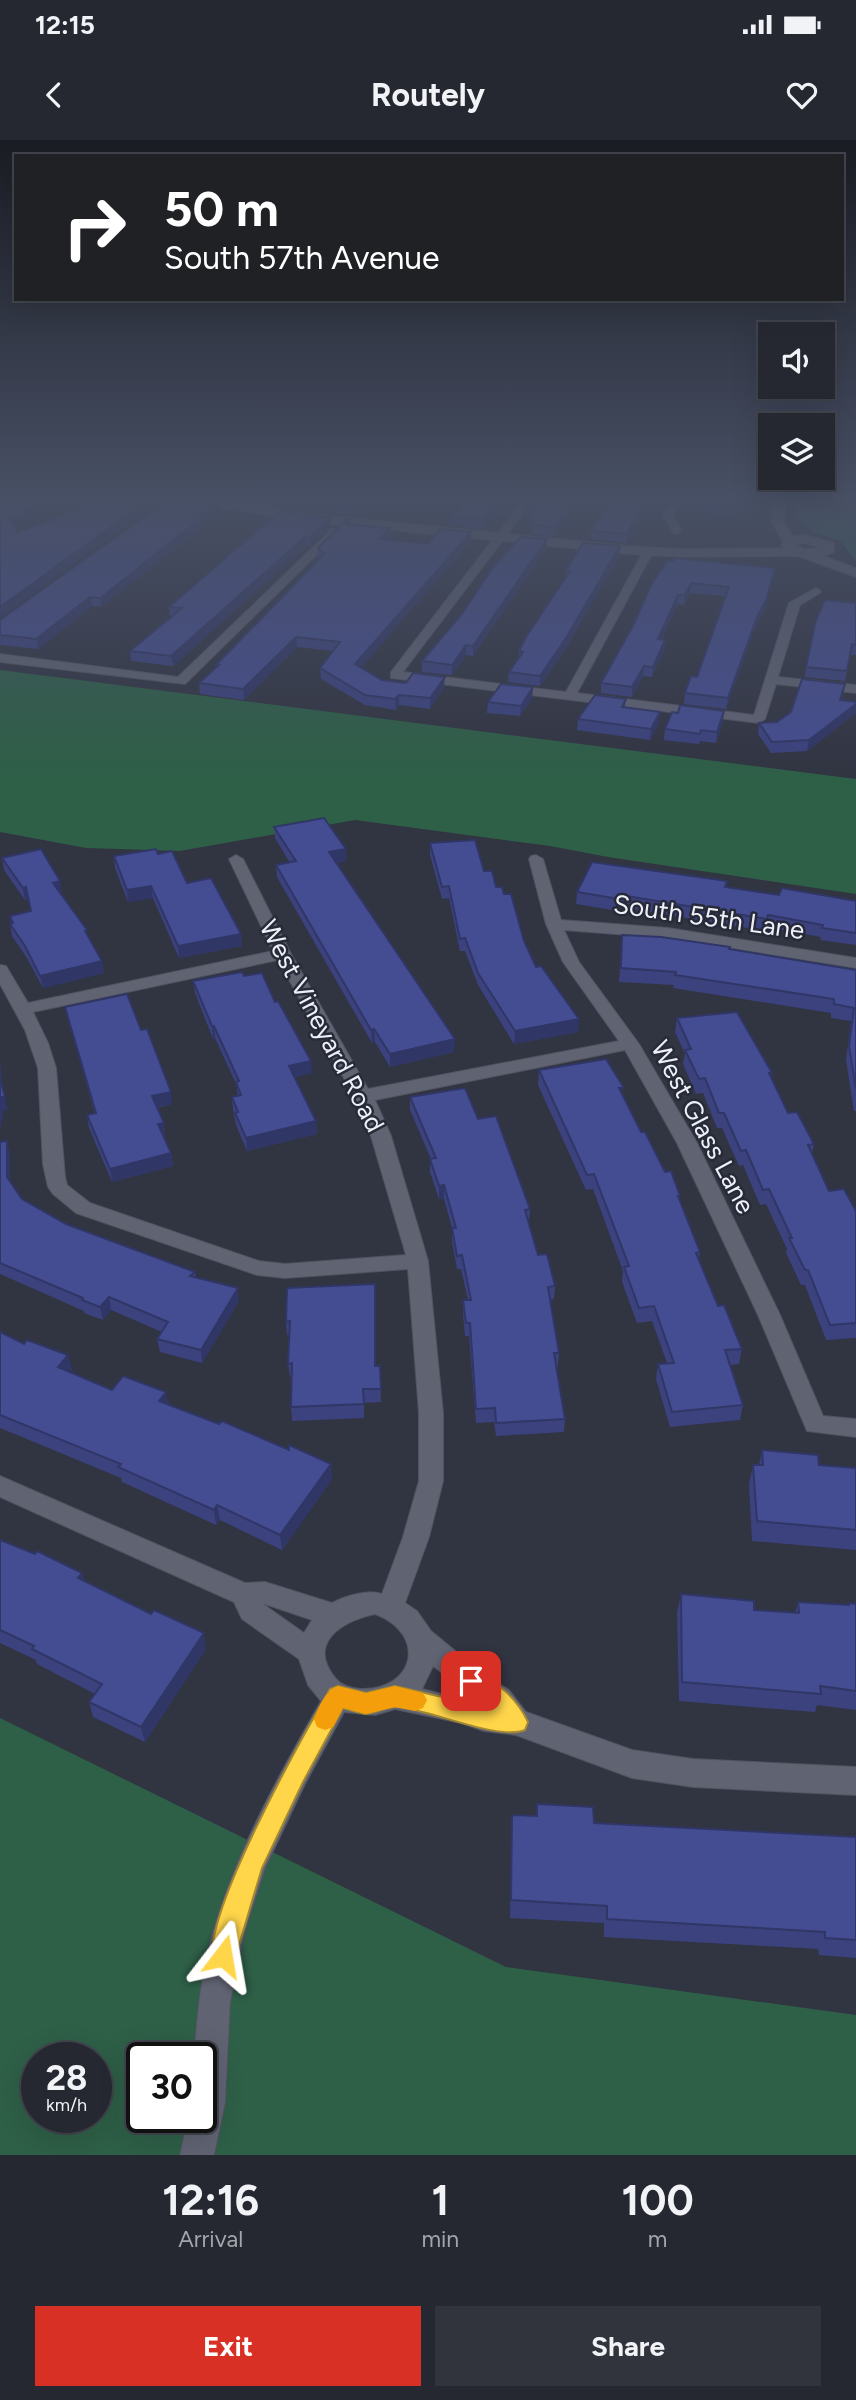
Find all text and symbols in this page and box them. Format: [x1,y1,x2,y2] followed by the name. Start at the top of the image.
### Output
[35,9,95,41] text: 12:15
[35,76,73,114] icon: back
[371,76,485,114] text: Routely
[783,76,821,114] icon: heart
[164,179,279,238] text: 50 m
[49,182,140,273] icon: right
[164,239,440,277] text: South 57th Avenue
[758,322,835,490] map controls
[758,322,835,399] button: sound
[758,413,835,490] button: layers
[611,888,807,946] street label: South 55th Lane
[253,914,391,1138] street label: West Vineyard Road
[644,1035,762,1219] street label: West Glass Lane
[441,1651,501,1711] pin
[452,1662,490,1700] icon: arrive
[186,1919,260,1993] position arrow
[126,2042,217,2133] speed limit sign: 30
[46,2057,87,2099] text: 28
[46,2094,87,2116] text: km/h
[162,2175,259,2226] text: 12:16
[431,2175,449,2226] text: 1
[622,2175,694,2226] text: 100
[178,2225,243,2253] text: Arrival
[421,2225,459,2253] text: min
[648,2225,667,2253] text: m
[35,2306,421,2386] button: Exit
[435,2306,821,2386] button: Share

